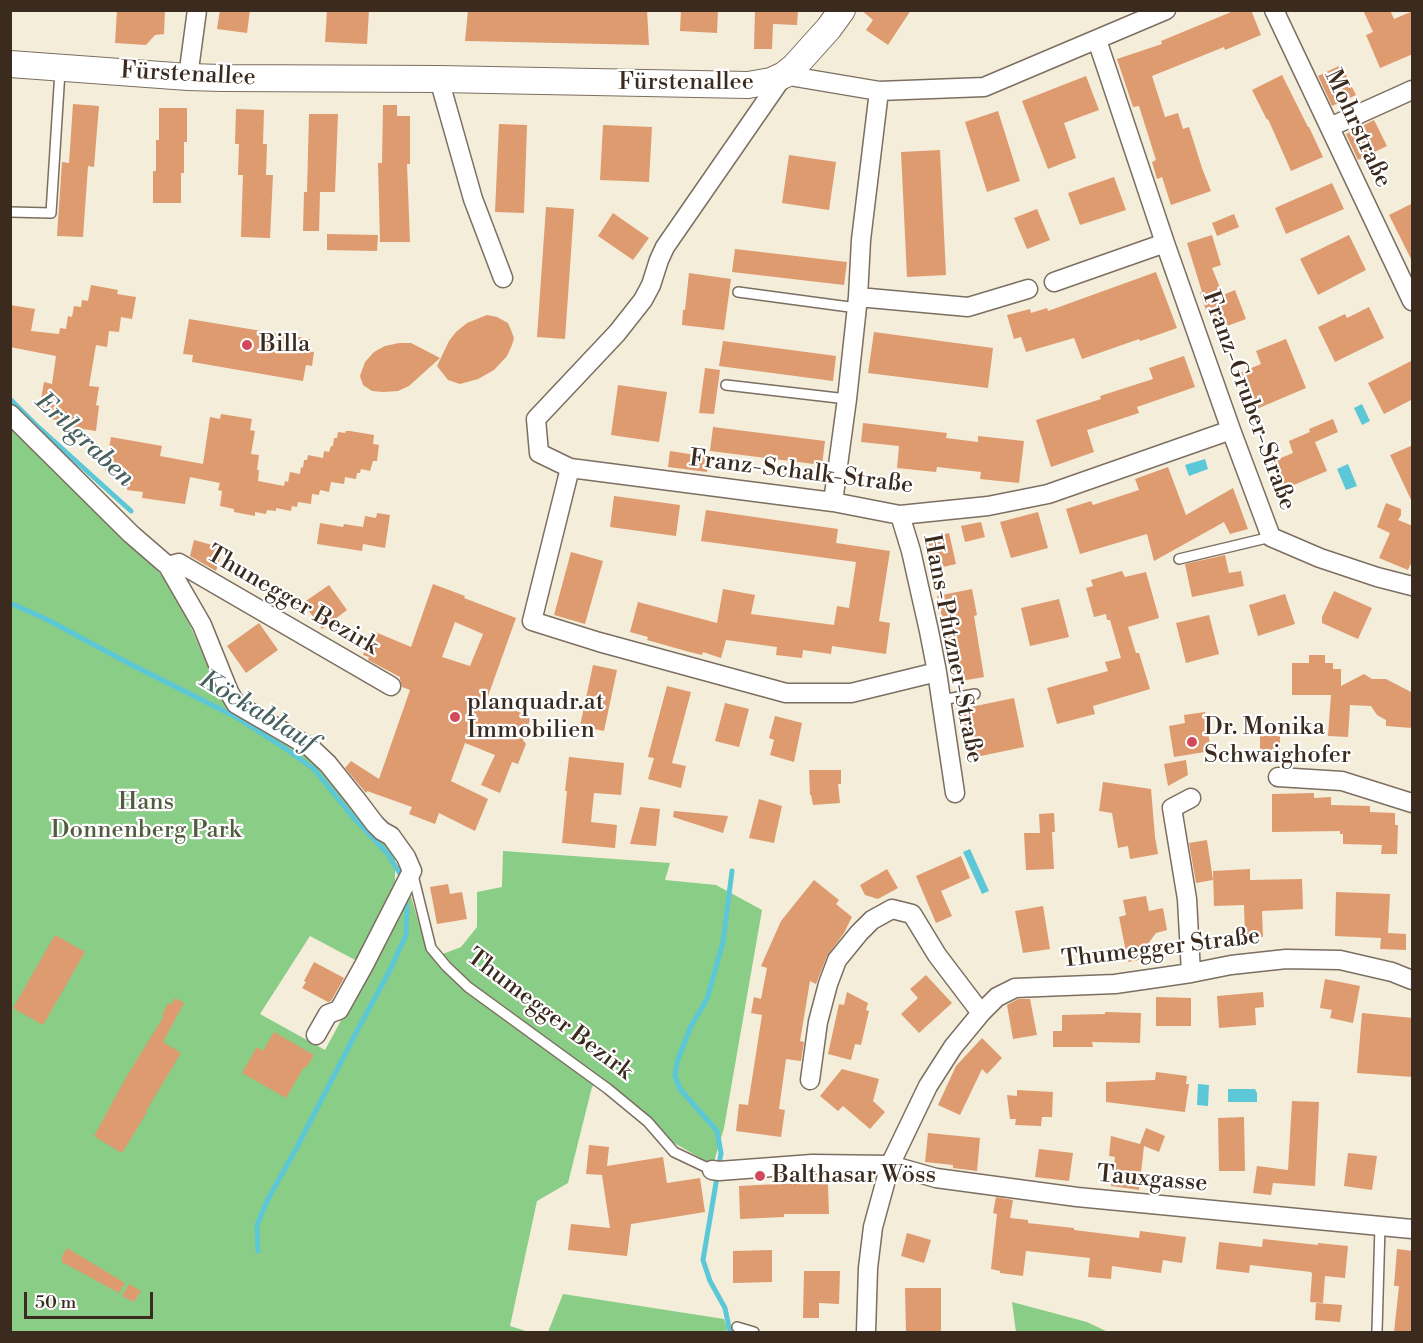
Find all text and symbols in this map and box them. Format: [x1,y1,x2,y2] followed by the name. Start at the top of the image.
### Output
[120,57,256,93] street label: Fürstenallee
[1317,66,1397,192] street label: Mohrstraße
[618,69,754,97] street label: Fürstenallee
[1195,287,1301,515] street label: Franz-Gruber-Straße
[259,331,310,359] place label: Billa
[240,338,254,352] marker: Billa
[28,387,140,495] water label: Ertlgraben
[687,445,915,501] street label: Franz-Schalk-Straße
[916,532,988,766] street label: Hans-Pfitzner-Straße
[201,540,383,662] street label: Thunegger Bezirk
[193,665,321,759] water label: Köckablauf
[467,689,604,745] place label: planquadr.at Immobilien
[448,710,462,724] marker: planquadr.at Immobilien
[1204,714,1351,770] place label: Dr. Monika Schwaighofer
[1185,735,1199,749] marker: Dr. Monika Schwaighofer
[51,789,241,845] park label: Hans Donnenberg Park
[1060,923,1262,975] street label: Thumegger Straße
[460,943,638,1087] street label: Thumegger Bezirk
[1095,1161,1209,1199] street label: Tauxgasse
[772,1162,936,1190] place label: Balthasar Wöss
[753,1169,767,1183] marker: Balthasar Wöss
[27,1280,156,1318] scale bar
[35,1291,76,1314] text: 50 m

